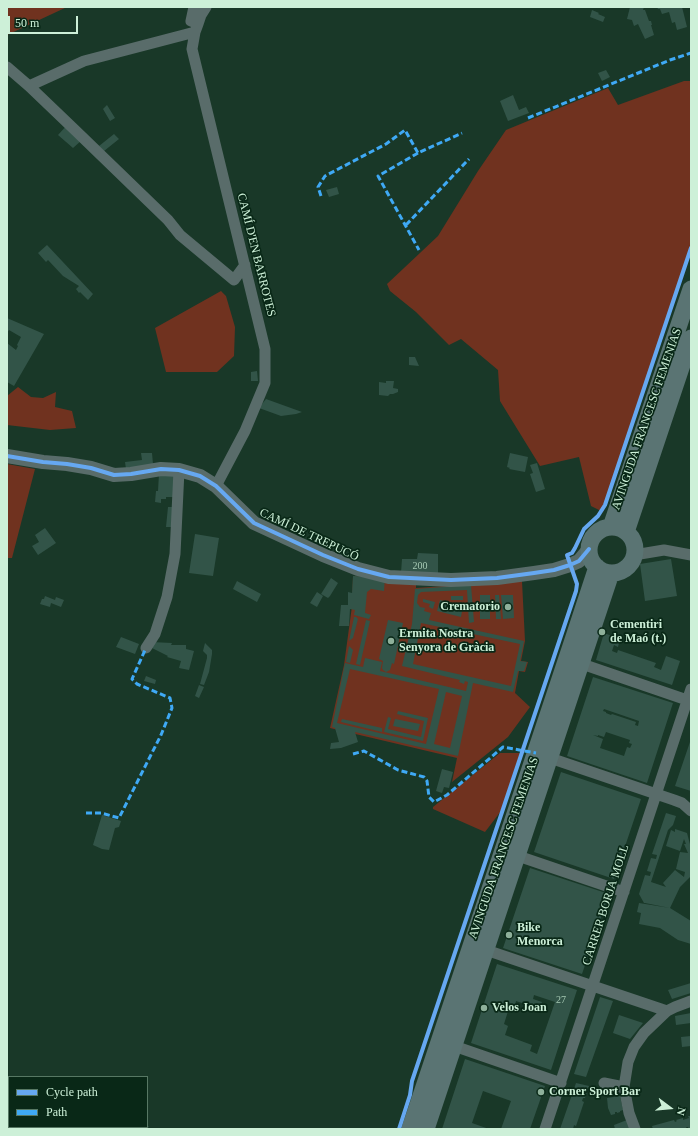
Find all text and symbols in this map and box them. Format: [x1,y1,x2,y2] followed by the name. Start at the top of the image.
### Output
[10,8,80,34] scale bar
[15,16,39,30] text: 50 m
[234,192,278,318] street label: CAMÍ D'EN BARROTES
[609,326,685,512] street label: AVINGUDA FRANCESC FEMENIAS
[257,506,361,564] street label: CAMÍ DE TREPUCÓ
[412,560,428,572] house number: 200
[440,600,500,614] place label: Crematorio
[503,602,513,612] marker: Crematorio
[610,618,666,646] place label: Cementiri de Maó (t.)
[399,627,494,655] place label: Ermita Nostra Senyora de Gràcia
[597,627,607,637] marker: Cementiri de Maó (t.)
[386,636,396,646] marker: Ermita Nostra Senyora de Gràcia
[466,755,542,941] street label: AVINGUDA FRANCESC FEMENIAS
[580,843,632,967] street label: CARRER BORJA MOLL
[517,921,563,949] place label: Bike Menorca
[504,930,514,940] marker: Bike Menorca
[556,994,566,1006] house number: 27
[492,1001,547,1015] place label: Velos Joan
[479,1003,489,1013] marker: Velos Joan
[8,1076,148,1128] legend
[46,1085,98,1099] text: Cycle path
[549,1085,640,1099] place label: Corner Sport Bar
[536,1087,546,1097] marker: Corner Sport Bar
[650,1088,690,1128] north arrow
[46,1105,67,1119] text: Path
[675,1106,688,1117] text: N

